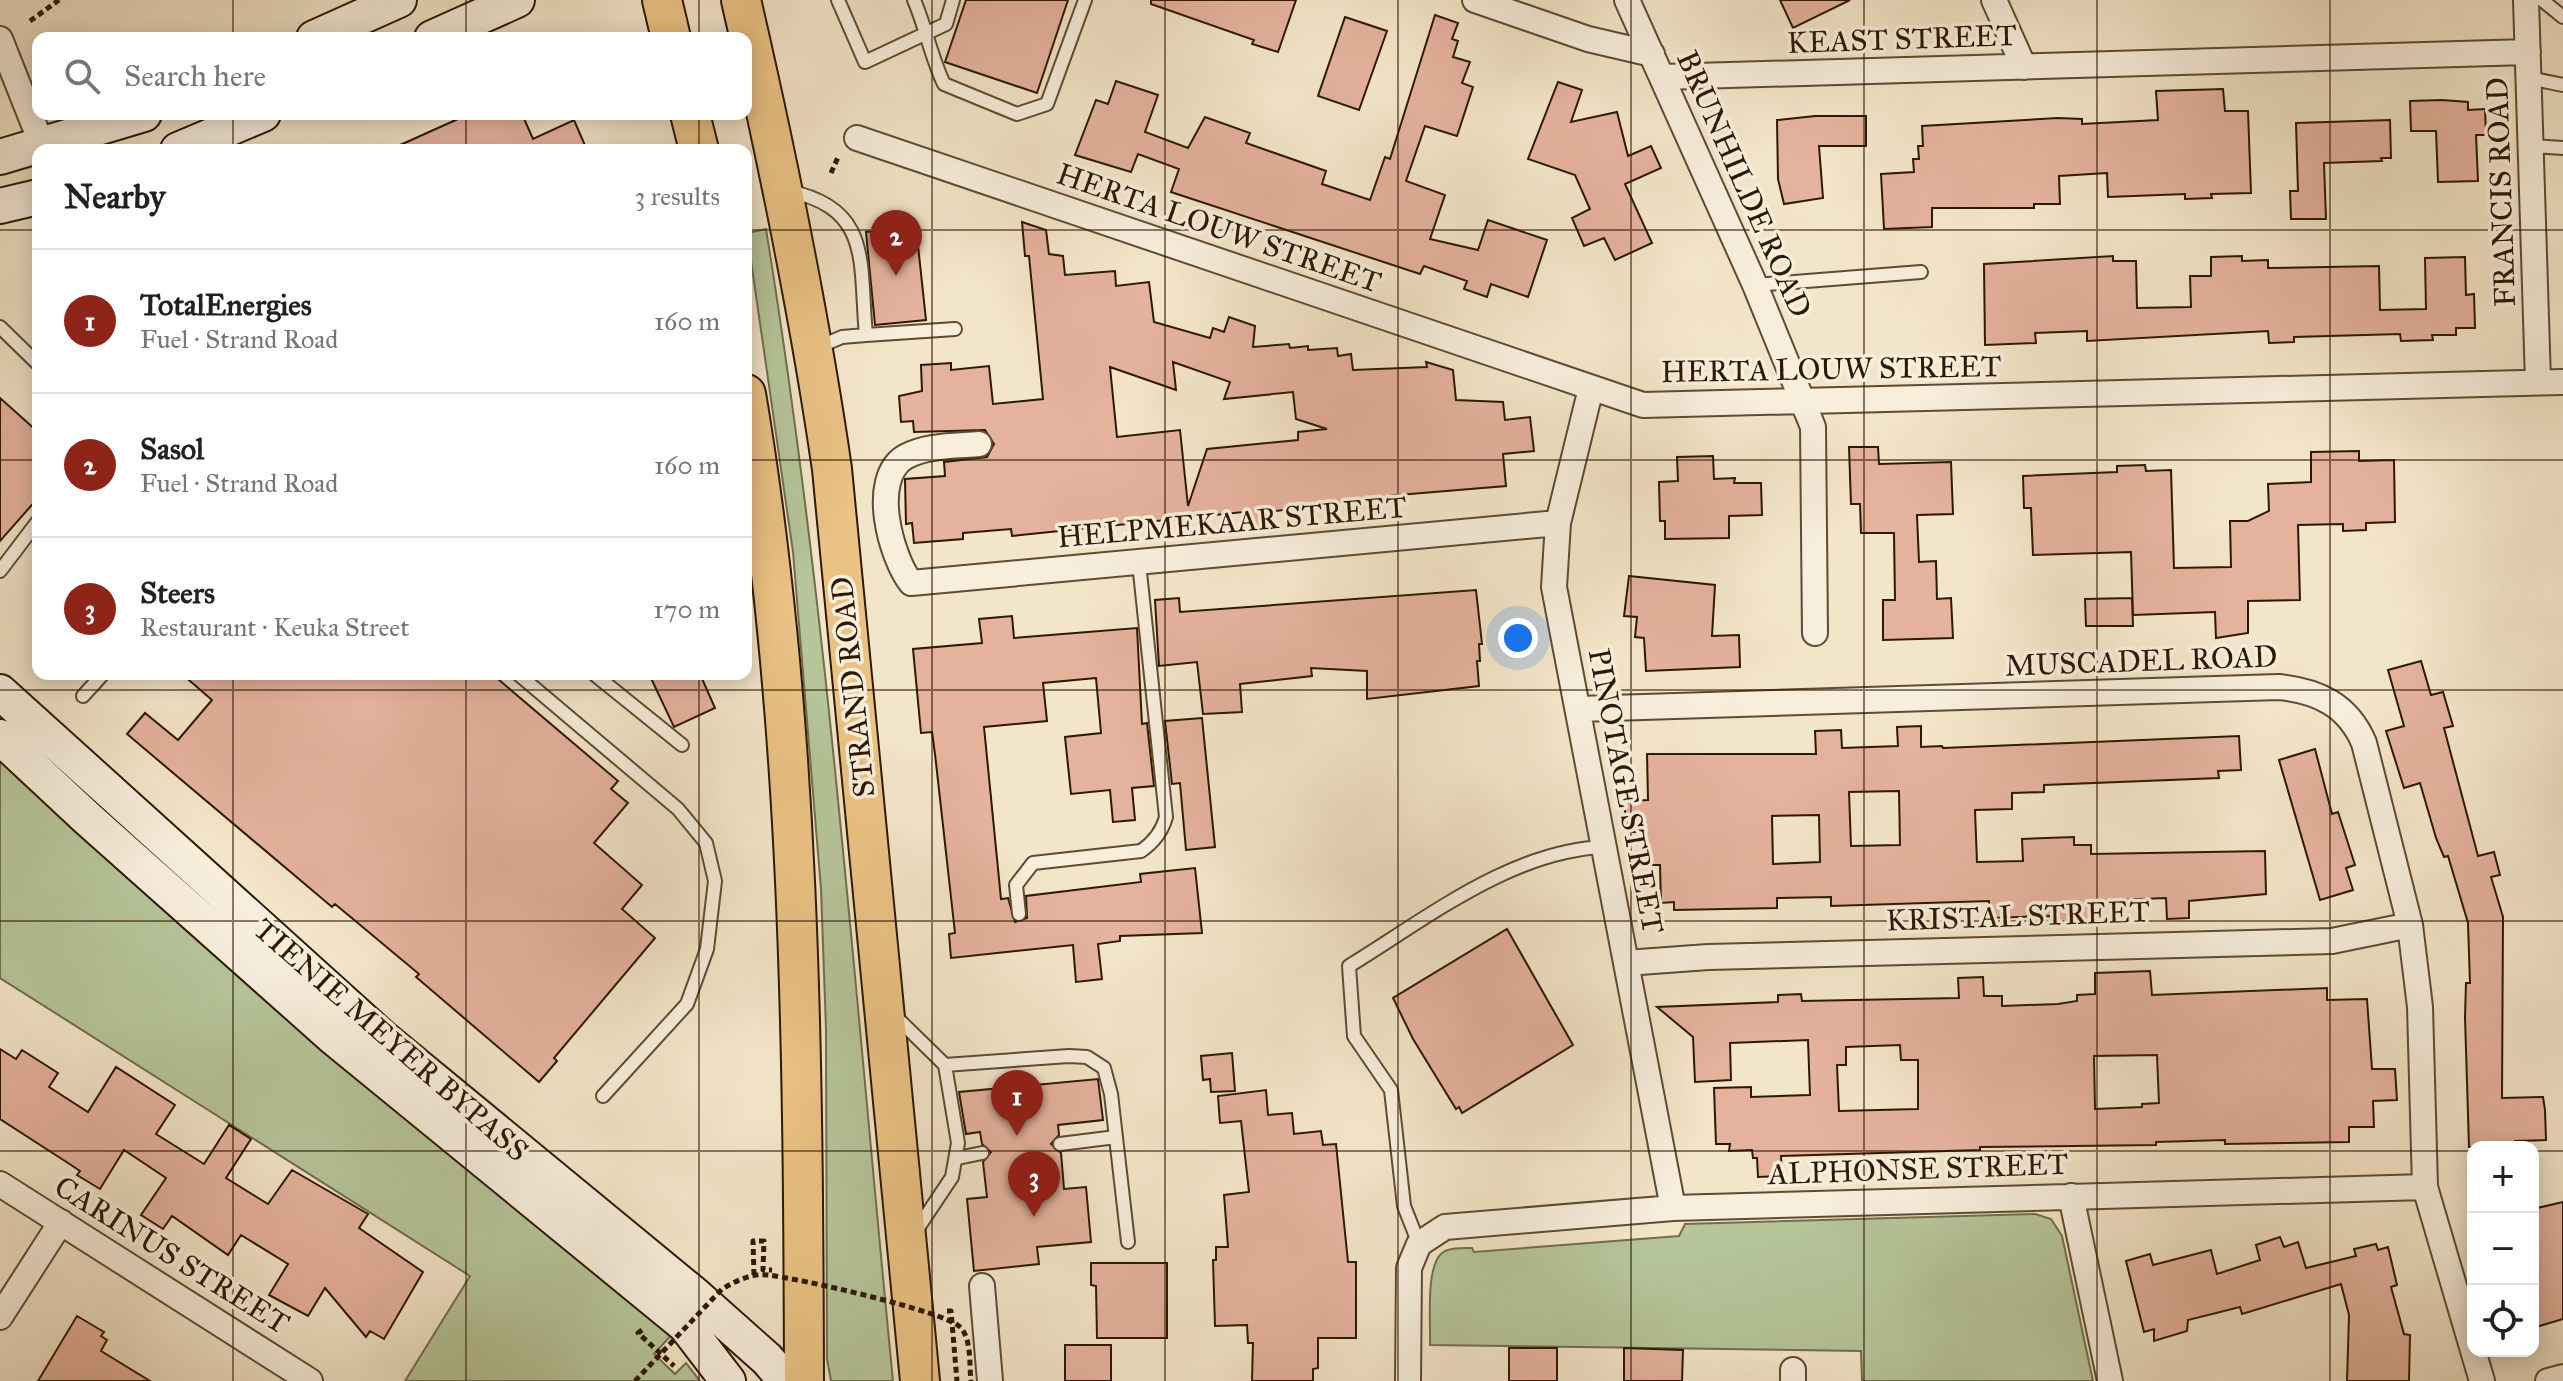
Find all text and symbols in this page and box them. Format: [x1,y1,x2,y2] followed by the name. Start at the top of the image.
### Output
[1787,17,2017,61] street label: KEAST STREET
[32,32,752,120] search box
[1669,45,1819,323] street label: BRUNHILDE ROAD
[60,54,104,98] icon: search
[124,58,266,94] text: Search here
[2479,76,2523,308] street label: FRANCIS ROAD
[1052,156,1386,300] street label: HERTA LOUW STREET
[64,176,166,217] text: Nearby
[635,180,720,212] text: 3 results
[870,210,922,276] pin: 2
[140,287,312,323] text: TotalEnergies
[85,305,95,337] text: 1
[654,305,720,337] text: 160 m
[140,323,338,355] text: Fuel · Strand Road
[1660,348,2002,390] street label: HERTA LOUW STREET
[140,431,204,467] text: Sasol
[84,449,96,481] text: 2
[654,449,720,481] text: 160 m
[140,467,338,499] text: Fuel · Strand Road
[1056,489,1408,555] street label: HELPMEKAAR STREET
[140,575,215,611] text: Steers
[824,575,882,799] street label: STRAND ROAD
[85,593,95,625] text: 3
[653,593,720,625] text: 170 m
[140,611,409,643] text: Restaurant · Keuka Street
[1498,618,1538,658] your location
[2004,638,2278,684] street label: MUSCADEL ROAD
[1581,645,1671,937] street label: PINOTAGE STREET
[1886,893,2150,939] street label: KRISTAL STREET
[246,911,536,1169] street label: TIENIE MEYER BYPASS
[991,1070,1043,1136] pin: 1
[2467,1141,2539,1357] map controls
[2467,1141,2539,1213] button: +
[1765,1146,2069,1192] street label: ALPHONSE STREET
[1008,1151,1060,1217] pin: 3
[48,1168,296,1342] street label: CARINUS STREET
[2467,1213,2539,1285] button: −
[2467,1285,2539,1357] button: locate

